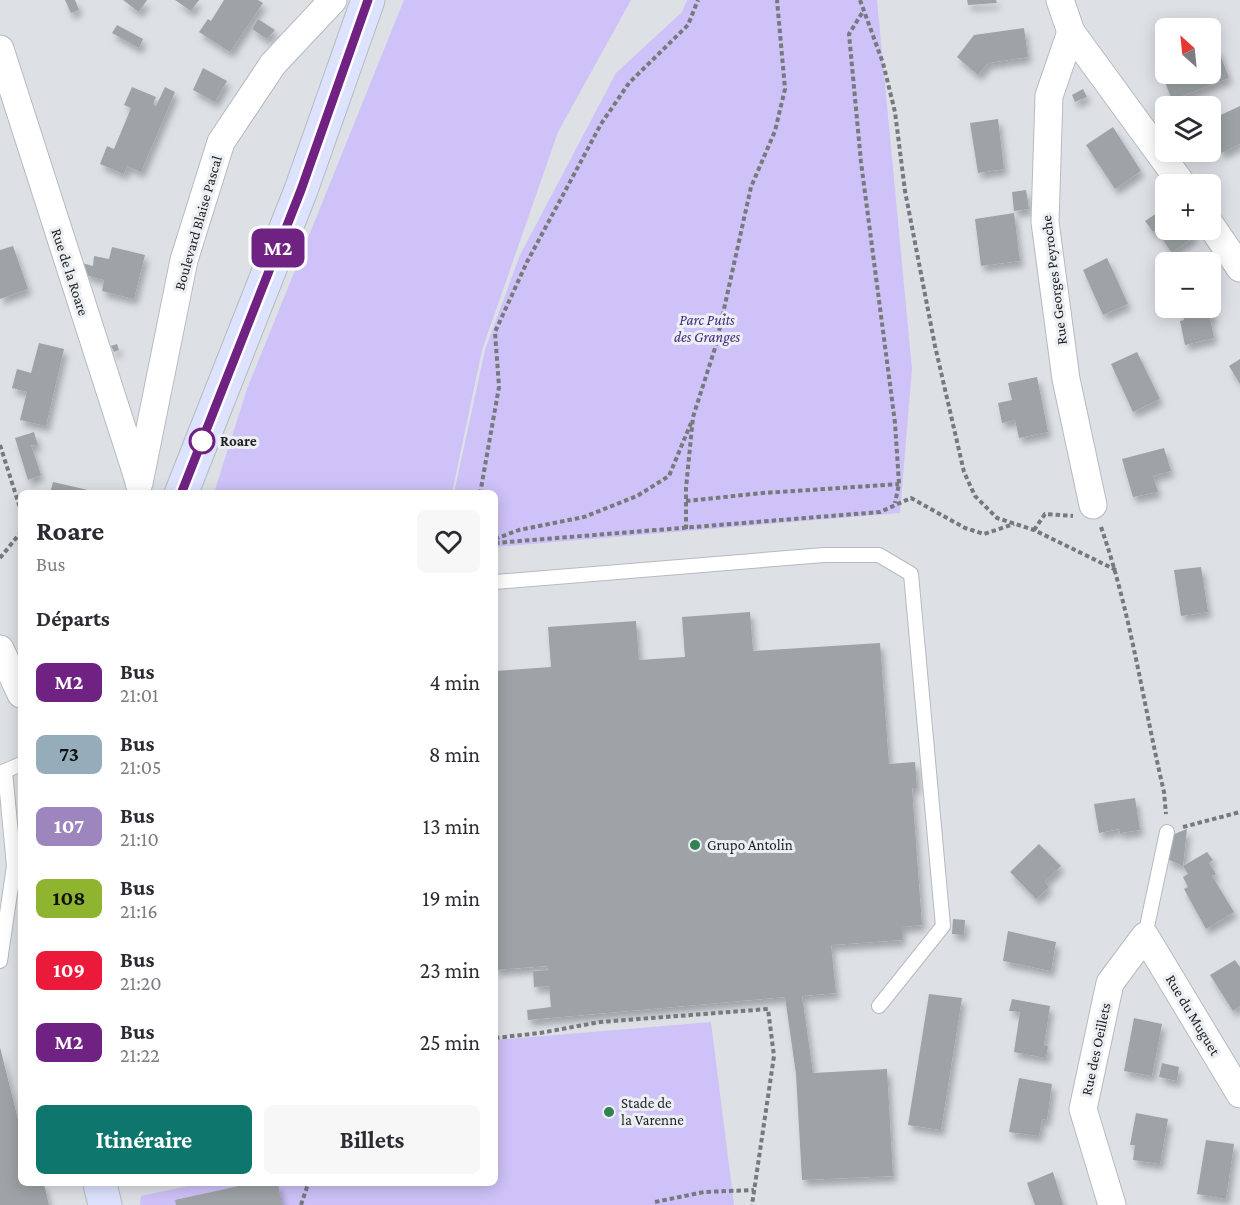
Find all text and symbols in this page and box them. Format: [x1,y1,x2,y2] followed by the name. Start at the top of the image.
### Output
[1155,18,1221,84] north arrow
[1155,18,1221,318] map controls
[1155,96,1221,162] button: layers
[171,154,225,292] street label: Boulevard Blaise Pascal
[1155,174,1221,240] button: +
[1038,214,1071,346] street label: Rue Georges Peyroche
[48,226,92,318] street label: Rue de la Roare
[251,228,305,268] line badge: M2
[264,236,292,260] text: M2
[1155,252,1221,318] button: −
[674,312,740,346] park label: Parc Puits des Granges
[189,428,215,454] marker: Roare
[220,433,257,449] place label: Roare
[417,510,480,573] button: heart
[36,515,104,546] text: Roare
[36,553,65,575] text: Bus
[36,606,110,631] text: Départs
[120,659,154,684] text: Bus
[55,670,83,694] text: M2
[429,670,480,695] text: 4 min
[120,684,159,706] text: 21:01
[120,731,154,756] text: Bus
[59,742,79,766] text: 73
[429,742,480,767] text: 8 min
[120,756,161,778] text: 21:05
[120,803,154,828] text: Bus
[54,814,84,838] text: 107
[423,814,480,839] text: 13 min
[120,828,159,850] text: 21:10
[707,837,793,854] place label: Grupo Antolin
[688,838,702,852] marker: Grupo Antolin
[120,875,154,900] text: Bus
[53,886,85,910] text: 108
[422,886,480,911] text: 19 min
[120,900,158,922] text: 21:16
[120,947,154,972] text: Bus
[53,958,85,982] text: 109
[420,958,480,983] text: 23 min
[120,972,162,994] text: 21:20
[1162,972,1224,1060] street label: Rue du Muguet
[1078,1001,1114,1097] street label: Rue des Oeillets
[120,1019,154,1044] text: Bus
[55,1030,83,1054] text: M2
[420,1030,480,1055] text: 25 min
[120,1044,160,1066] text: 21:22
[621,1095,684,1128] place label: Stade de la Varenne
[36,1105,252,1174] button: Itinéraire
[264,1105,480,1174] button: Billets
[602,1105,616,1119] marker: Stade de la Varenne

